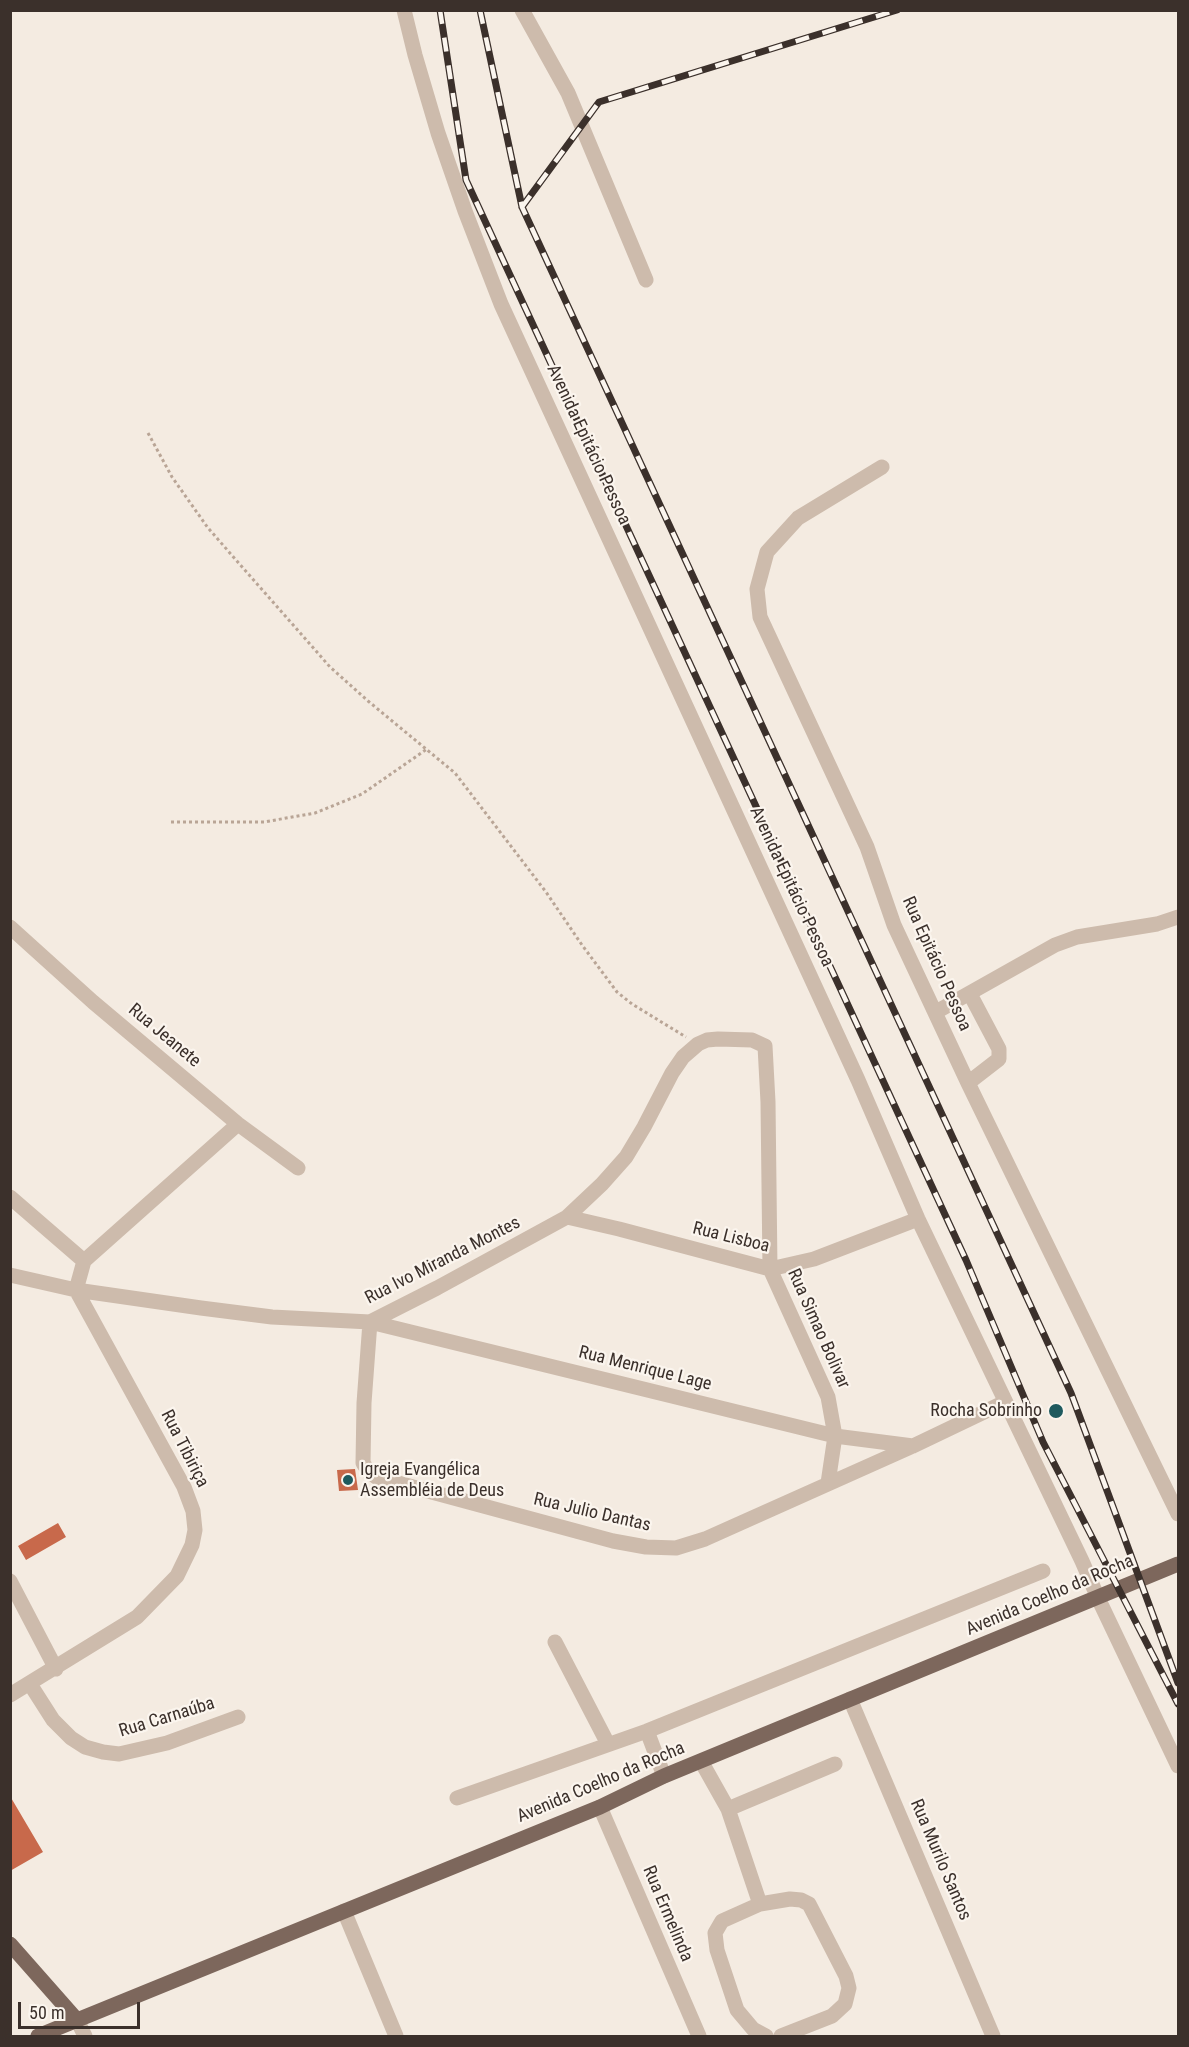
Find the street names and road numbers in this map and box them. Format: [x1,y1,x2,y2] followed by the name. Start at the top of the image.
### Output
[541,361,635,529] street label: Avenida Epitácio Pessoa
[744,803,838,971] street label: Avenida Epitácio Pessoa
[897,893,975,1035] street label: Rua Epitácio Pessoa
[123,1000,205,1072] street label: Rua Jeanete
[362,1212,524,1310] street label: Rua Ivo Miranda Montes
[690,1218,772,1258] street label: Rua Lisboa
[782,1266,854,1392] street label: Rua Simao Bolivar
[576,1342,714,1396] street label: Rua Menrique Lage
[155,1407,213,1491] street label: Rua Tibiriça
[531,1489,653,1537] street label: Rua Julio Dantas
[963,1551,1137,1641] street label: Avenida Coelho da Rocha
[117,1693,217,1743] street label: Rua Carnaúba
[514,1738,688,1828] street label: Avenida Coelho da Rocha
[905,1796,975,1924] street label: Rua Murilo Santos
[637,1863,697,1965] street label: Rua Ermelinda

